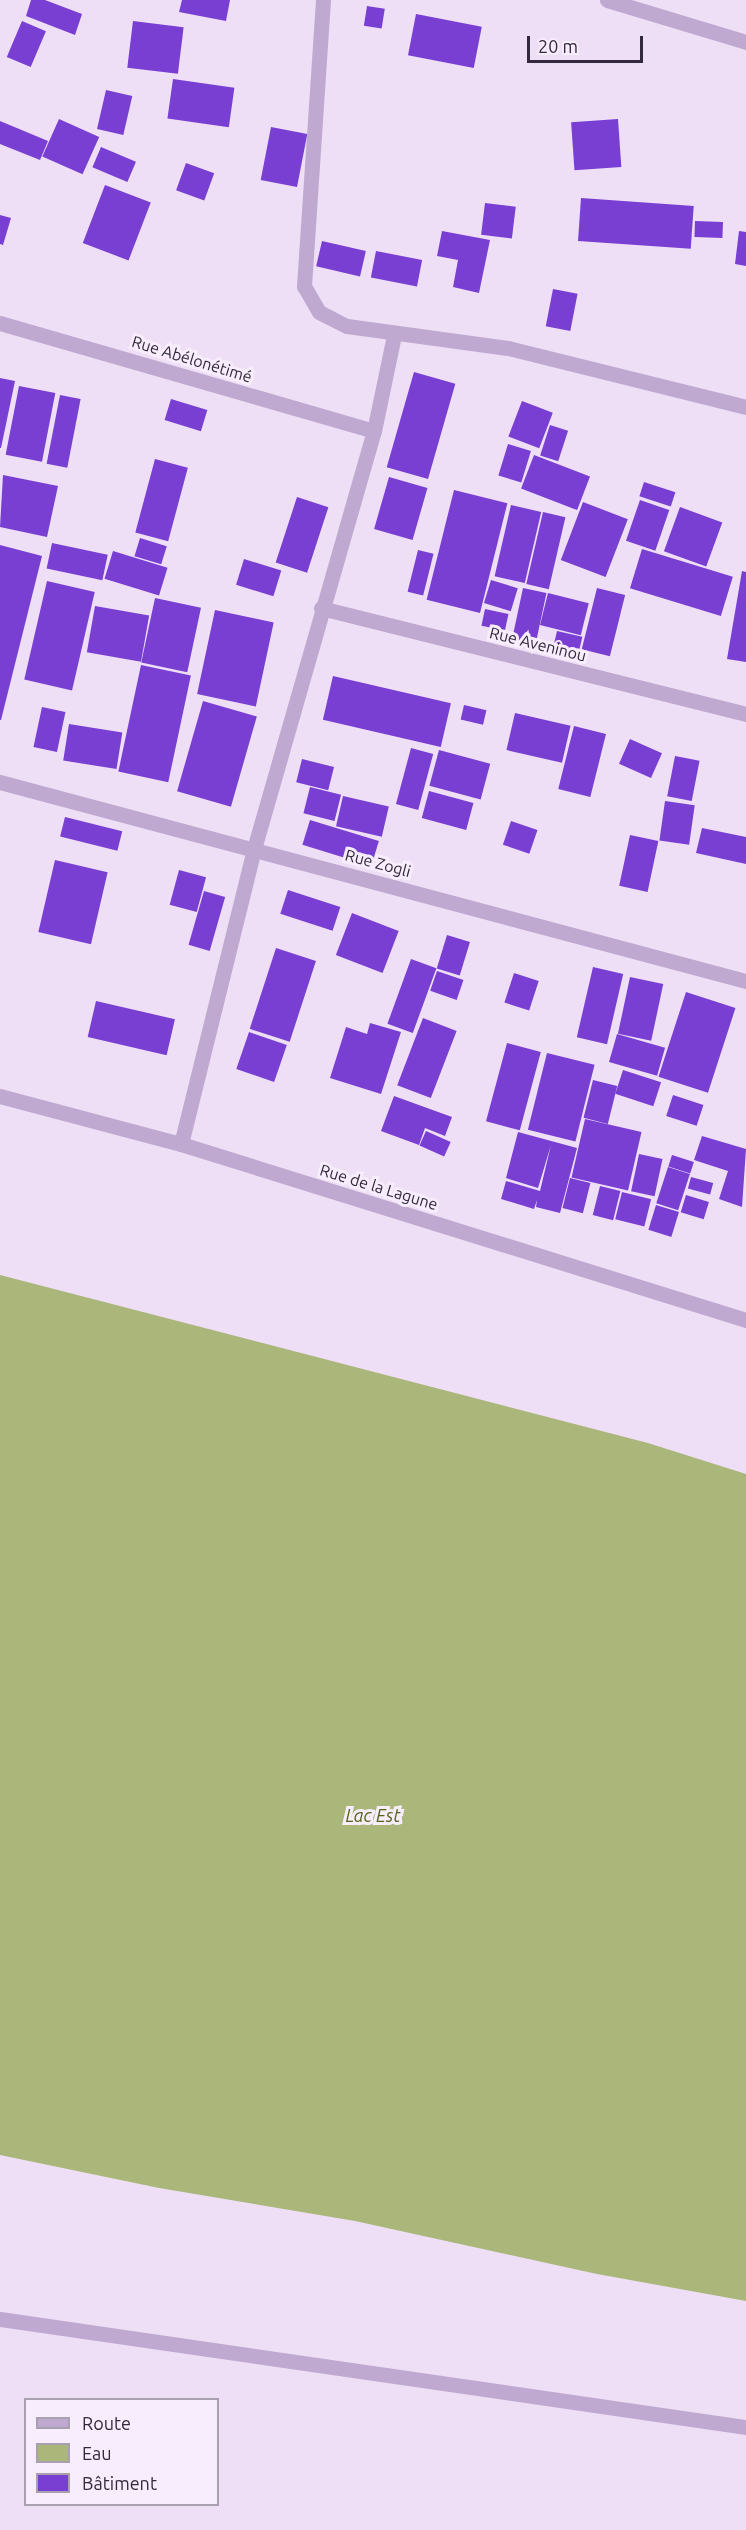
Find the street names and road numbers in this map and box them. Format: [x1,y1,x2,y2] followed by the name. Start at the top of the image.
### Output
[130,332,254,386] street label: Rue Abélonétimé
[488,623,588,665] street label: Rue Aveninou
[343,845,413,881] street label: Rue Zogli
[318,1160,440,1214] street label: Rue de la Lagune

